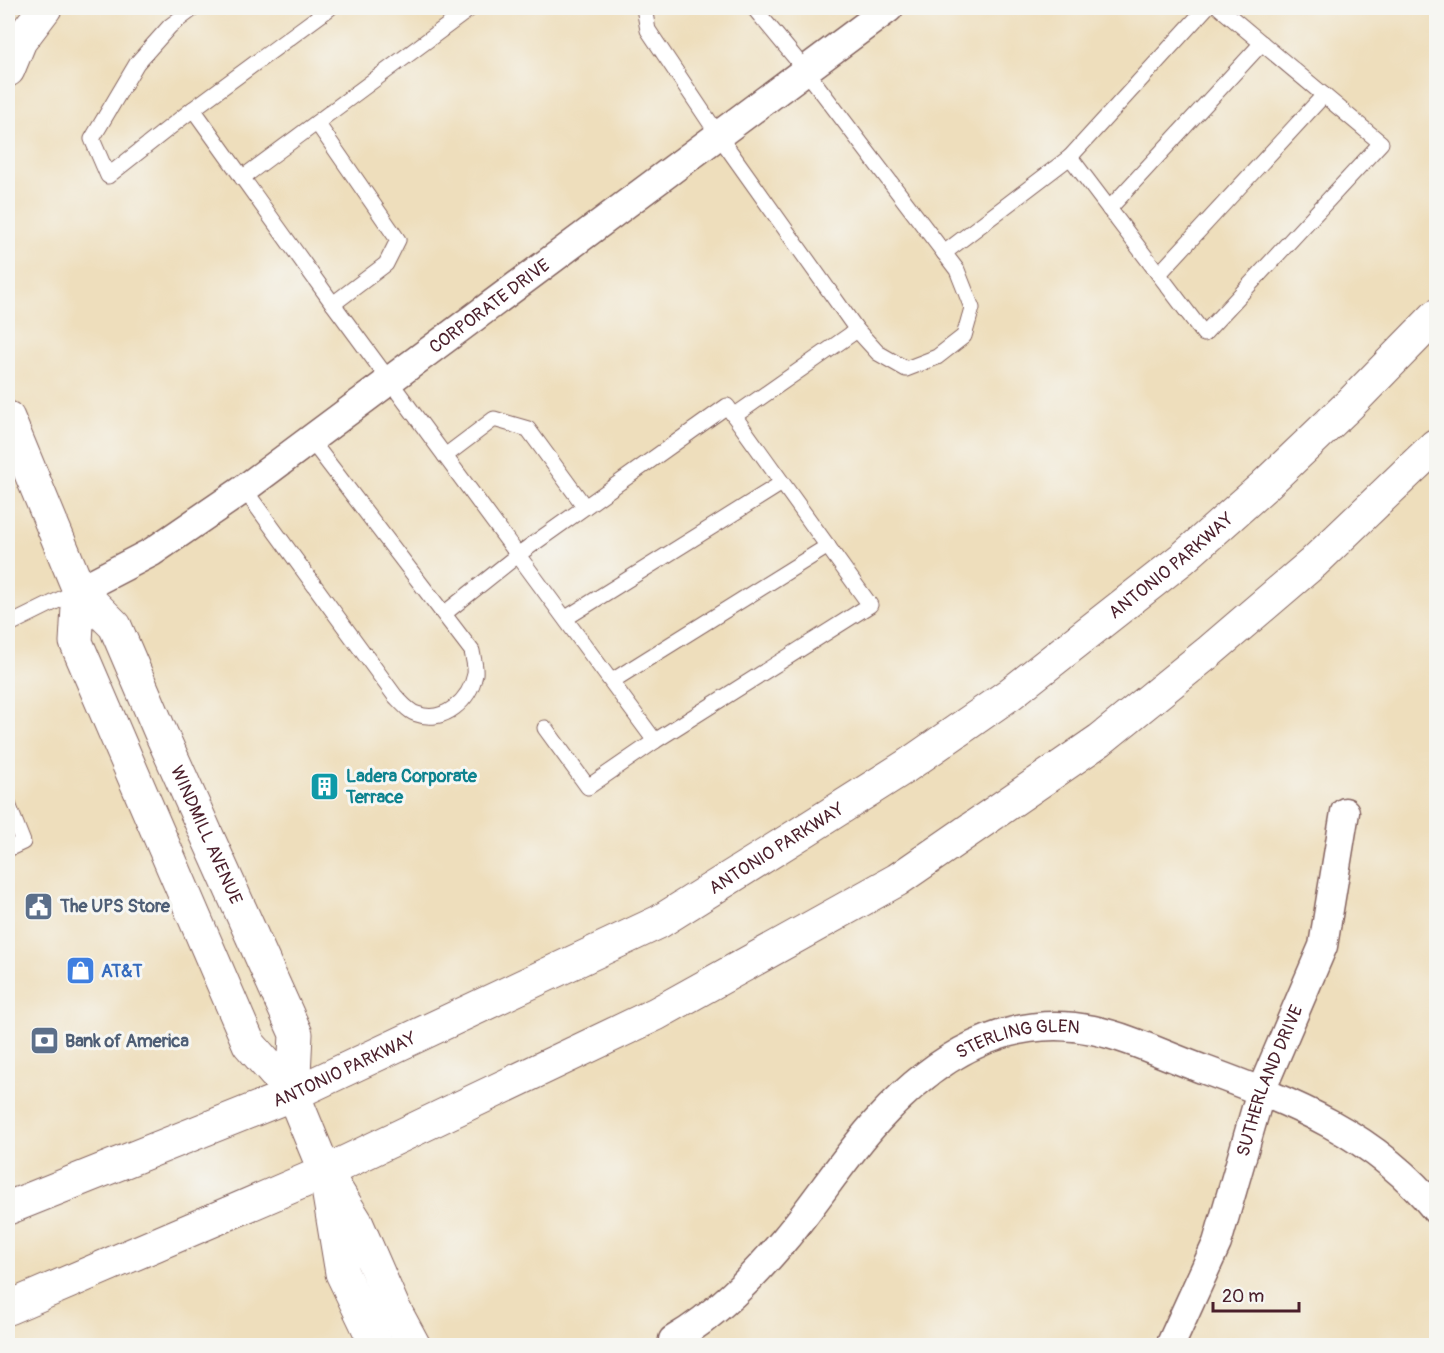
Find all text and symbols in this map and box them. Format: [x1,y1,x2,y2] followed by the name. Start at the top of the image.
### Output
[425,254,555,359] street label: CORPORATE DRIVE
[1104,507,1239,624] street label: ANTONIO PARKWAY
[165,762,247,908] street label: WINDMILL AVENUE
[345,765,478,809] place label: Ladera Corporate Terrace
[309,770,341,802] building icon: Ladera Corporate Terrace
[705,797,849,900] street label: ANTONIO PARKWAY
[23,890,55,922] public building icon: The UPS Store
[59,895,171,918] place label: The UPS Store
[64,955,96,987] shop icon: AT&T
[101,960,143,983] place label: AT&T
[1232,1002,1308,1159] street label: SUTHERLAND DRIVE
[952,1015,1081,1064] street label: STERLING GLEN
[28,1025,60,1057] bank icon: Bank of America
[270,1027,420,1113] street label: ANTONIO PARKWAY
[65,1030,189,1053] place label: Bank of America
[1213,1275,1298,1313] scale bar
[1222,1285,1264,1308] text: 20 m

